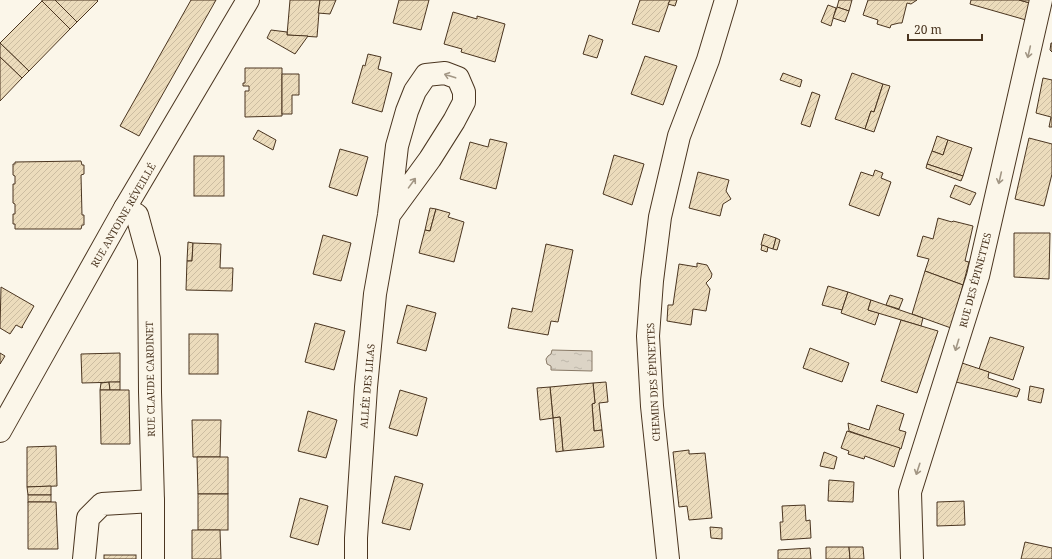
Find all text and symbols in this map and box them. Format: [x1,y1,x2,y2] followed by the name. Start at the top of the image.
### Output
[908,16,982,42] scale bar
[914,21,942,38] text: 20 m
[1024,45,1032,58] one-way arrow
[444,72,457,79] one-way arrow
[87,160,159,270] street label: RUE ANTOINE RÉVEILLÉ
[996,172,1004,185] one-way arrow
[408,178,416,189] one-way arrow
[956,231,994,329] street label: RUE DES ÉPINETTES
[142,321,158,437] street label: RUE CLAUDE CARDINET
[643,322,663,442] street label: CHEMIN DES ÉPINETTES
[953,338,960,351] one-way arrow
[356,343,378,429] street label: ALLÉE DES LILAS
[913,462,921,474] one-way arrow

